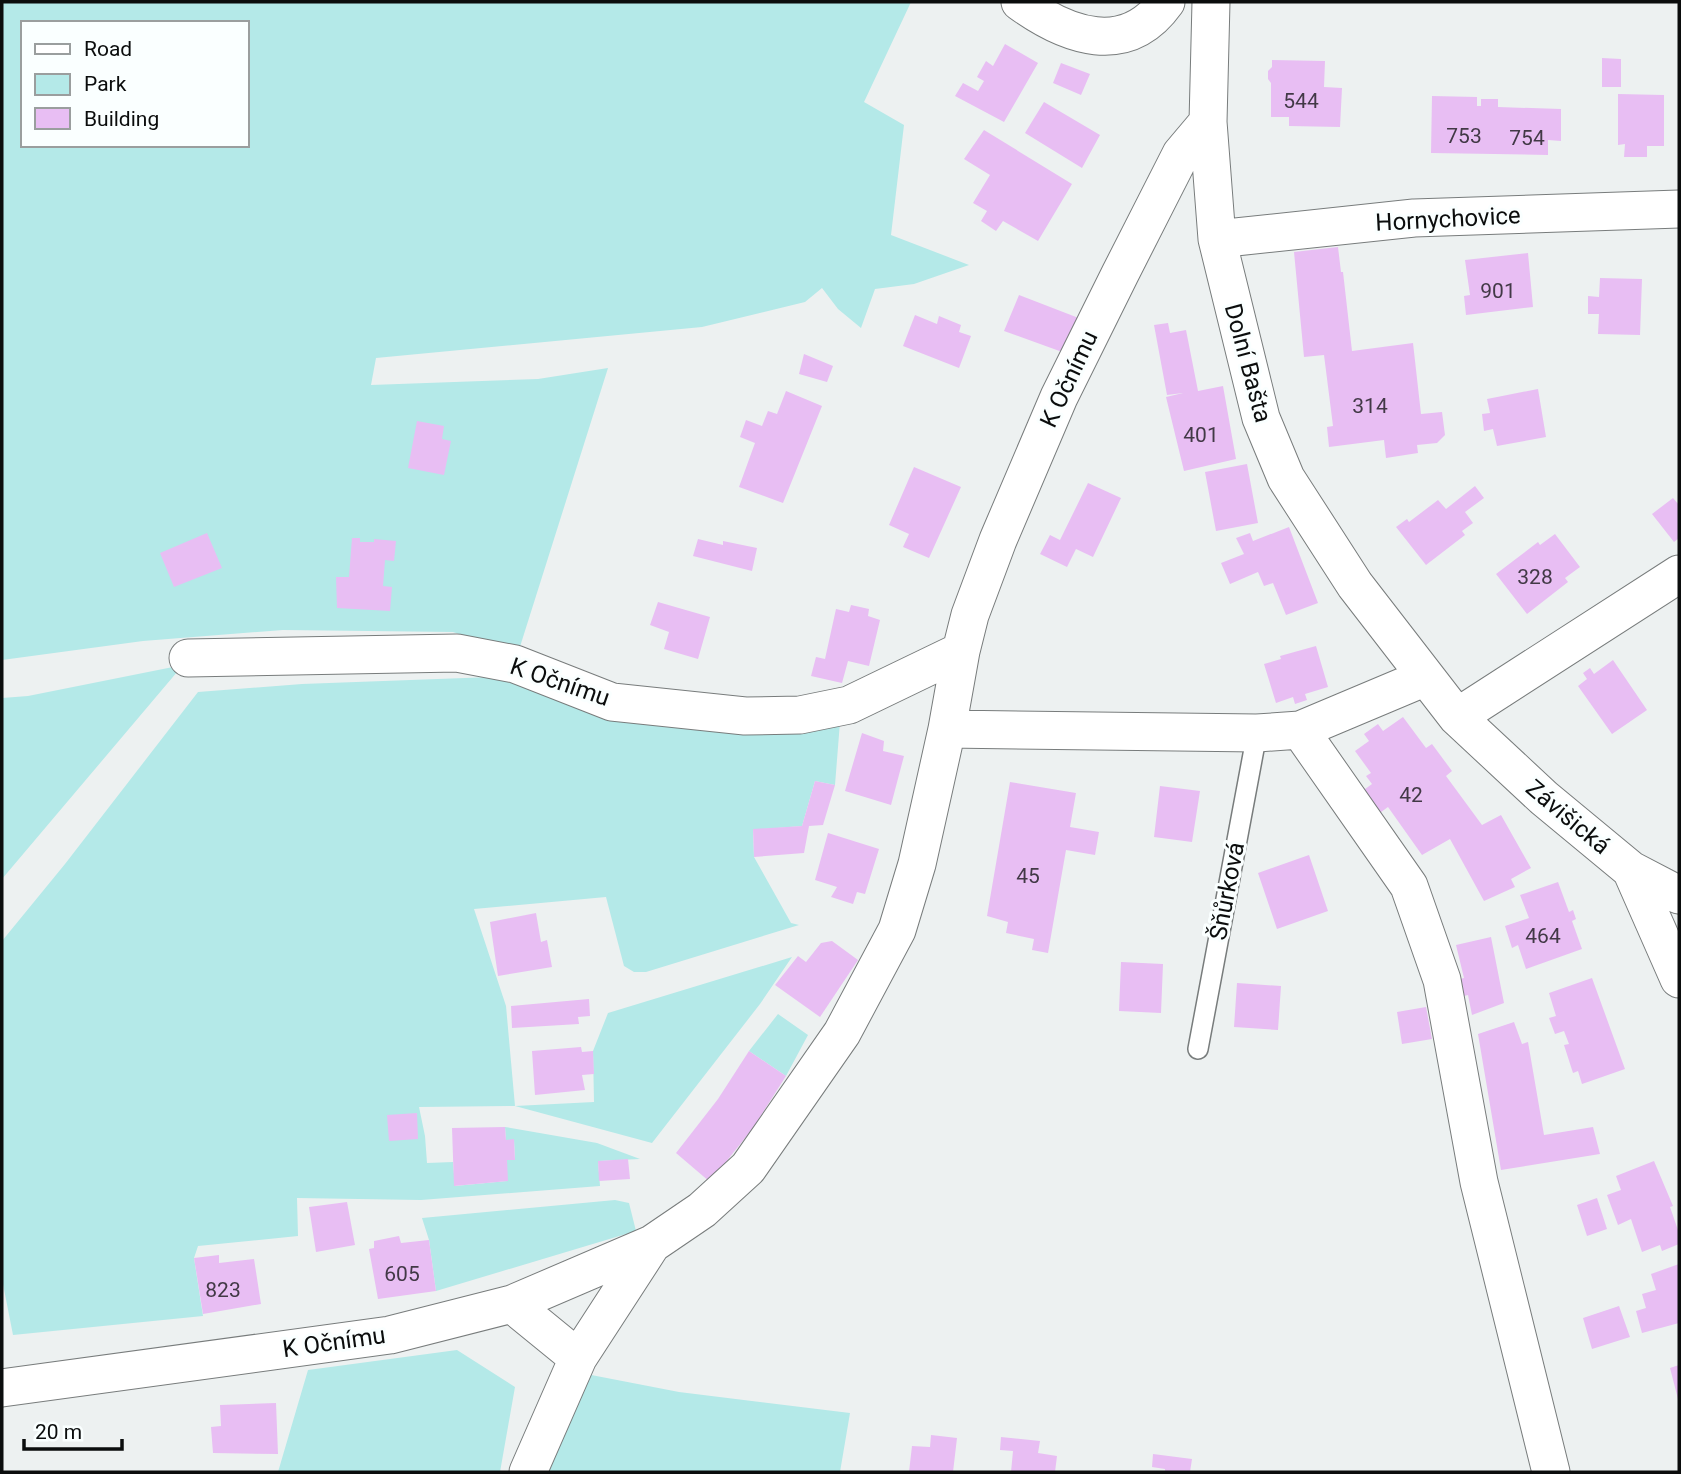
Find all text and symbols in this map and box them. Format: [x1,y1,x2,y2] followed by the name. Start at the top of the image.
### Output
[21,21,248,147] legend
[84,37,132,61] text: Road
[84,72,127,96] text: Park
[1283,89,1319,113] house number: 544
[84,107,159,131] text: Building
[1446,124,1482,148] house number: 753
[1509,126,1545,150] house number: 754
[1375,201,1521,237] street label: Hornychovice
[1480,279,1516,303] house number: 901
[1219,301,1277,425] street label: Dolní Bašta
[1034,326,1104,432] street label: K Očnímu
[1352,394,1388,418] house number: 314
[1183,423,1219,447] house number: 401
[1517,565,1553,589] house number: 328
[506,652,614,712] street label: K Očnímu
[1520,774,1616,860] street label: Závišická
[1399,783,1423,807] house number: 42
[1204,840,1250,942] street label: Šňůrková
[1016,864,1040,888] house number: 45
[1525,924,1561,948] house number: 464
[384,1262,420,1286] house number: 605
[205,1278,241,1302] house number: 823
[281,1321,387,1363] street label: K Očnímu
[24,1408,122,1452] scale bar
[35,1420,82,1444] text: 20 m

